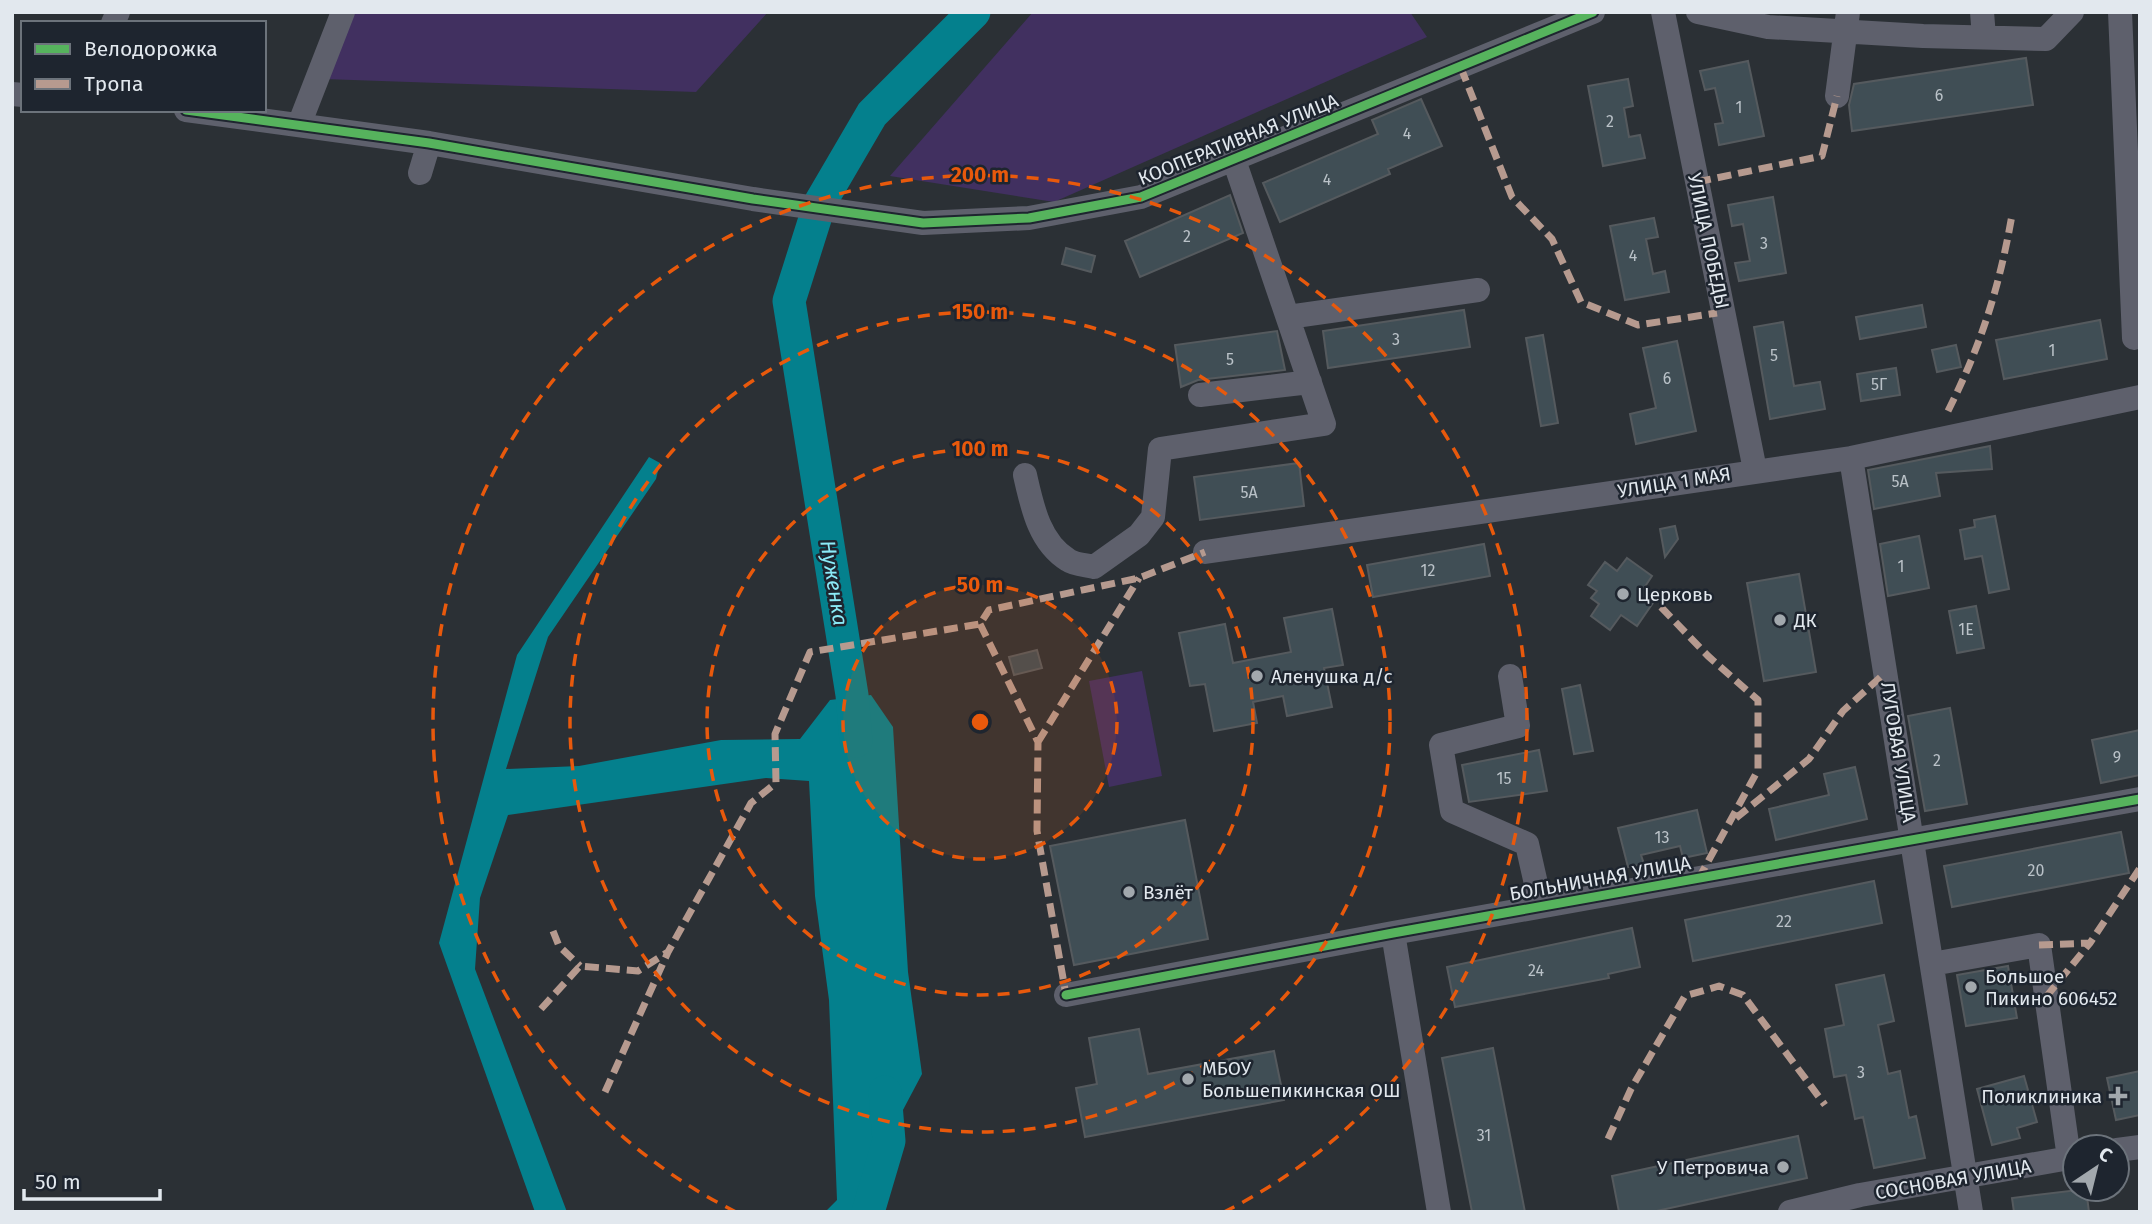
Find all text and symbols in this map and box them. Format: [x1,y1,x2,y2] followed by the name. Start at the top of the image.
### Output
[21,21,266,112] legend
[84,36,218,62] text: Велодорожка
[84,71,143,97] text: Тропа
[1935,86,1943,105] house number: 6
[1135,89,1342,190] street label: КООПЕРАТИВНАЯ УЛИЦА
[1736,98,1742,117] house number: 1
[1606,112,1614,131] house number: 2
[1403,124,1412,143] house number: 4
[951,162,1009,188] text: 200 m
[1323,170,1332,189] house number: 4
[1683,171,1734,311] street label: УЛИЦА ПОБЕДЫ
[1183,227,1191,246] house number: 2
[1760,234,1768,253] house number: 3
[1629,246,1638,265] house number: 4
[952,299,1008,325] text: 150 m
[1392,330,1400,349] house number: 3
[2049,341,2055,360] house number: 1
[1770,346,1778,365] house number: 5
[1226,350,1234,369] house number: 5
[1663,369,1671,388] house number: 6
[1871,375,1887,394] house number: 5Г
[951,436,1009,462] text: 100 m
[1616,462,1732,503] street label: УЛИЦА 1 МАЯ
[1891,472,1909,491] house number: 5А
[1240,483,1258,502] house number: 5А
[814,538,854,628] water label: Нуженка
[1898,557,1904,576] house number: 1
[1421,561,1435,580] house number: 12
[957,572,1003,598] text: 50 m
[1637,583,1713,606] place label: Церковь
[1615,586,1631,602] marker: Церковь
[1793,609,1817,632] place label: ДК
[1772,612,1788,628] marker: ДК
[1958,620,1974,639] house number: 1Е
[1271,665,1393,688] place label: Аленушка д/с
[1249,668,1265,684] marker: Аленушка д/с
[1876,680,1921,824] street label: ЛУГОВАЯ УЛИЦА
[968,710,992,734] centre of rings
[2113,748,2121,767] house number: 9
[1933,751,1941,770] house number: 2
[1497,769,1511,788] house number: 15
[1655,828,1669,847] house number: 13
[1508,851,1693,906] street label: БОЛЬНИЧНАЯ УЛИЦА
[2028,861,2044,880] house number: 20
[1143,881,1193,904] place label: Взлёт
[1121,884,1137,900] marker: Взлёт
[1776,912,1792,931] house number: 22
[1528,961,1544,980] house number: 24
[1985,965,2117,1010] place label: Большое Пикино 606452
[1963,979,1979,995] marker: Большое Пикино 606452
[1202,1057,1401,1102] place label: МБОУ Большепикинская ОШ
[1857,1063,1865,1082] house number: 3
[1180,1071,1196,1087] marker: МБОУ Большепикинская ОШ
[1981,1085,2102,1108] place label: Поликлиника
[2108,1086,2128,1106] marker: Поликлиника
[1477,1126,1491,1145] house number: 31
[2061,1133,2131,1203] north arrow
[2094,1142,2117,1167] text: С
[1873,1154,2033,1205] street label: СОСНОВАЯ УЛИЦА
[1657,1156,1769,1179] place label: У Петровича
[24,1158,161,1202] scale bar
[1775,1159,1791,1175] marker: У Петровича
[35,1169,81,1195] text: 50 m

